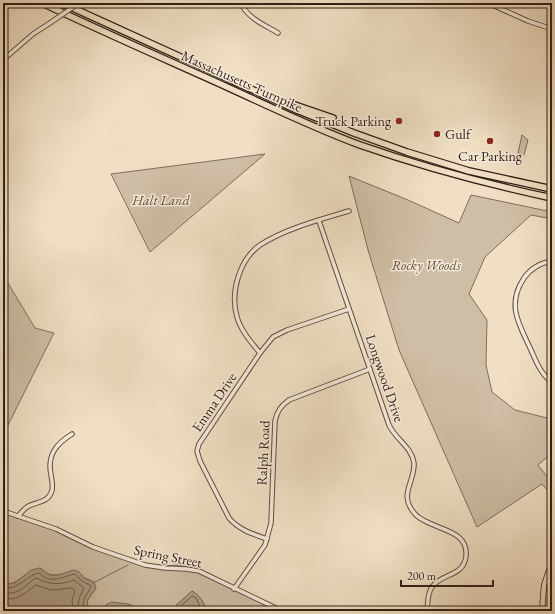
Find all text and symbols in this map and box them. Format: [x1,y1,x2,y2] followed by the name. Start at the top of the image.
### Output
[179,46,306,116] street label: Massachusetts Turnpike
[315,112,392,130] place label: Truck Parking
[394,116,404,126] marker: Truck Parking
[445,125,472,143] place label: Gulf
[432,129,442,139] marker: Gulf
[485,136,495,146] marker: Car Parking
[458,147,523,165] place label: Car Parking
[131,191,190,209] park label: Halt Land
[391,256,461,274] park label: Rocky Woods
[362,332,409,425] street label: Longwood Drive
[188,368,241,435] street label: Emma Drive
[252,419,274,486] street label: Ralph Road
[132,541,204,572] street label: Spring Street
[401,562,493,588] scale bar
[407,568,437,584] text: 200 m

